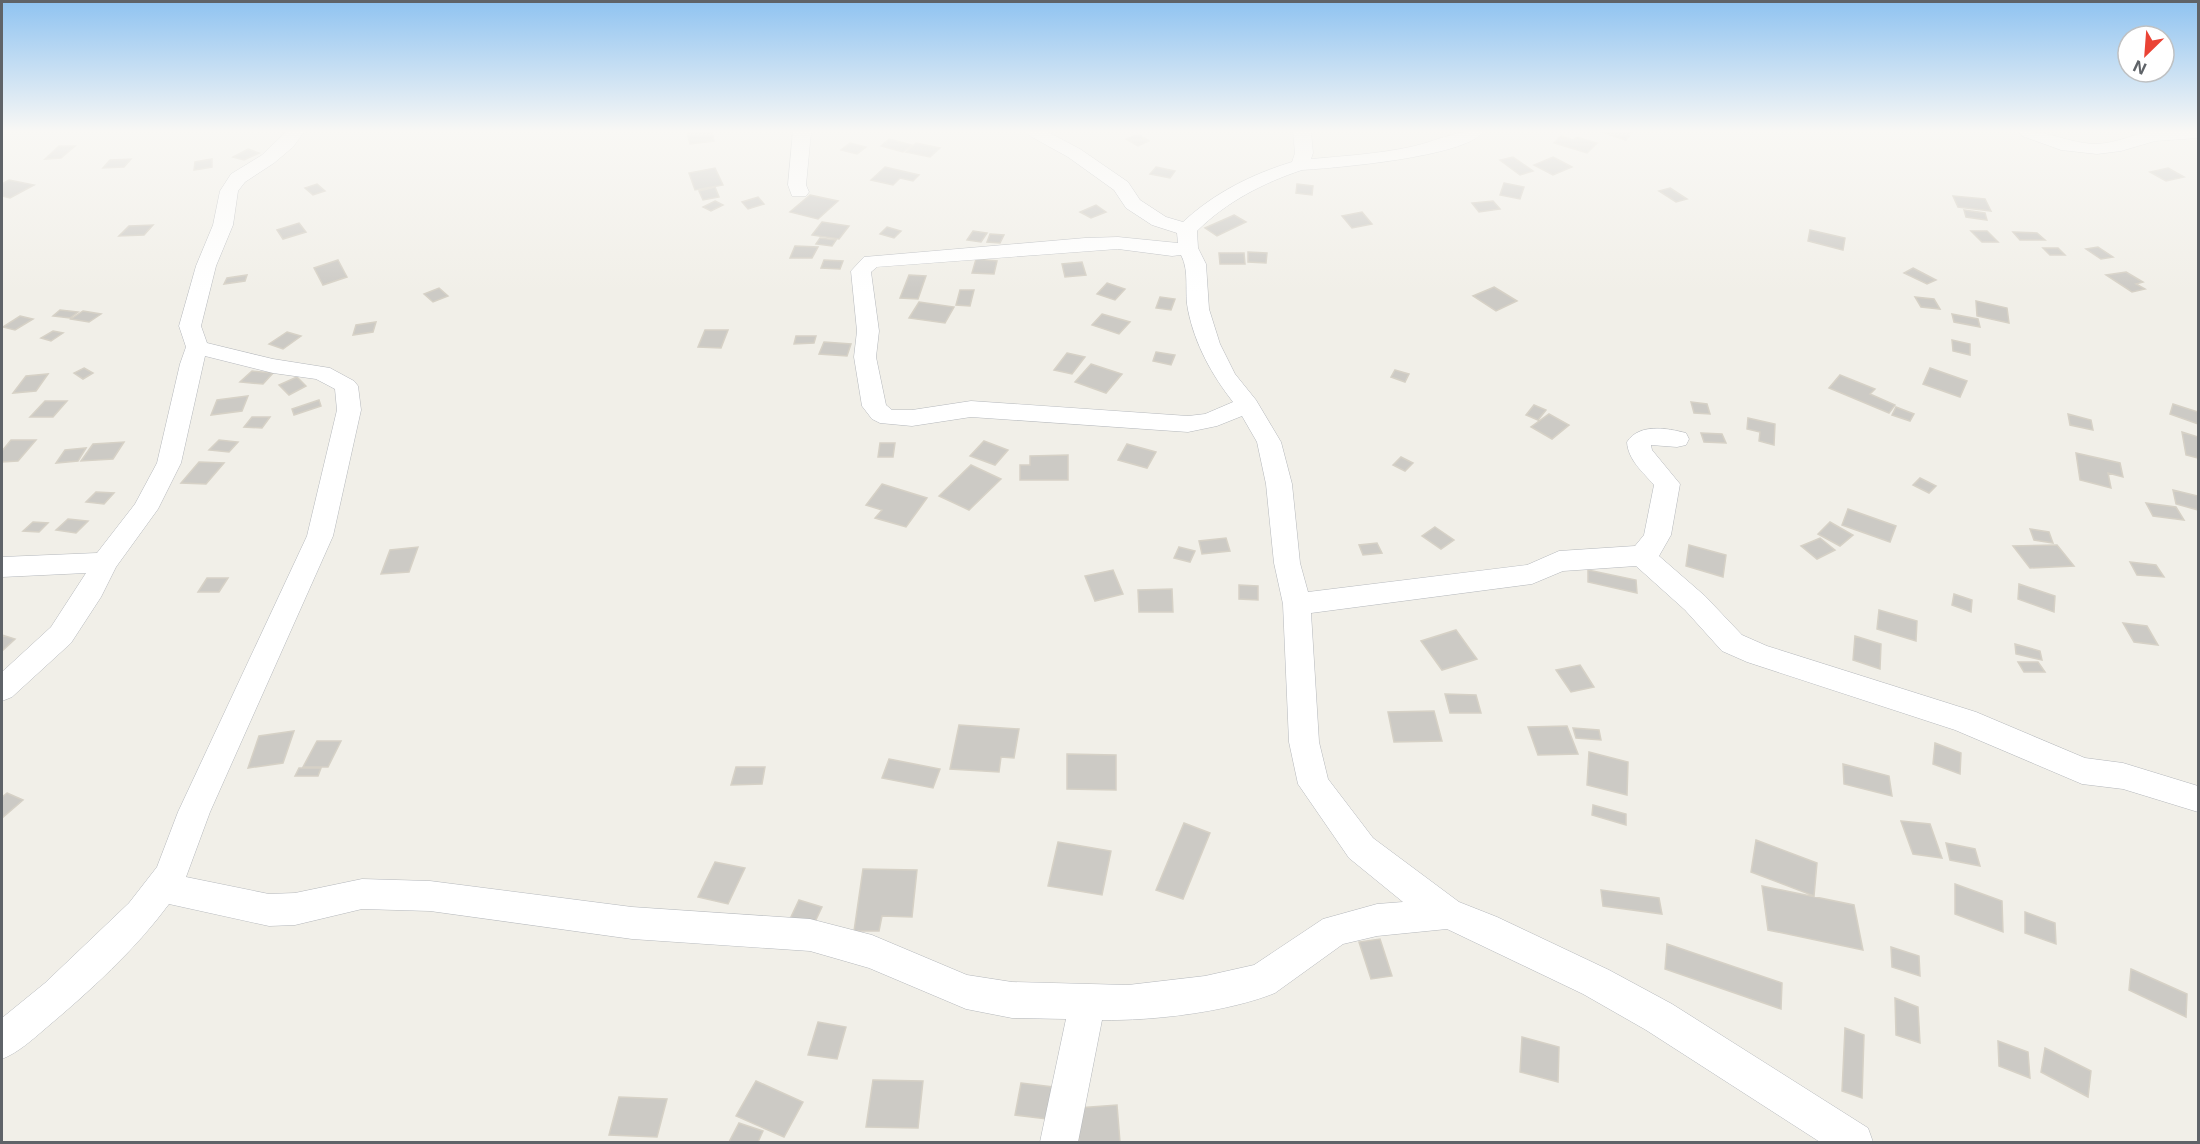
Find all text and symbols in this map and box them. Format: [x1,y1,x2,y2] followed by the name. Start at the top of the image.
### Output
[2116,24,2176,84] north arrow
[2130,56,2149,79] text: N

